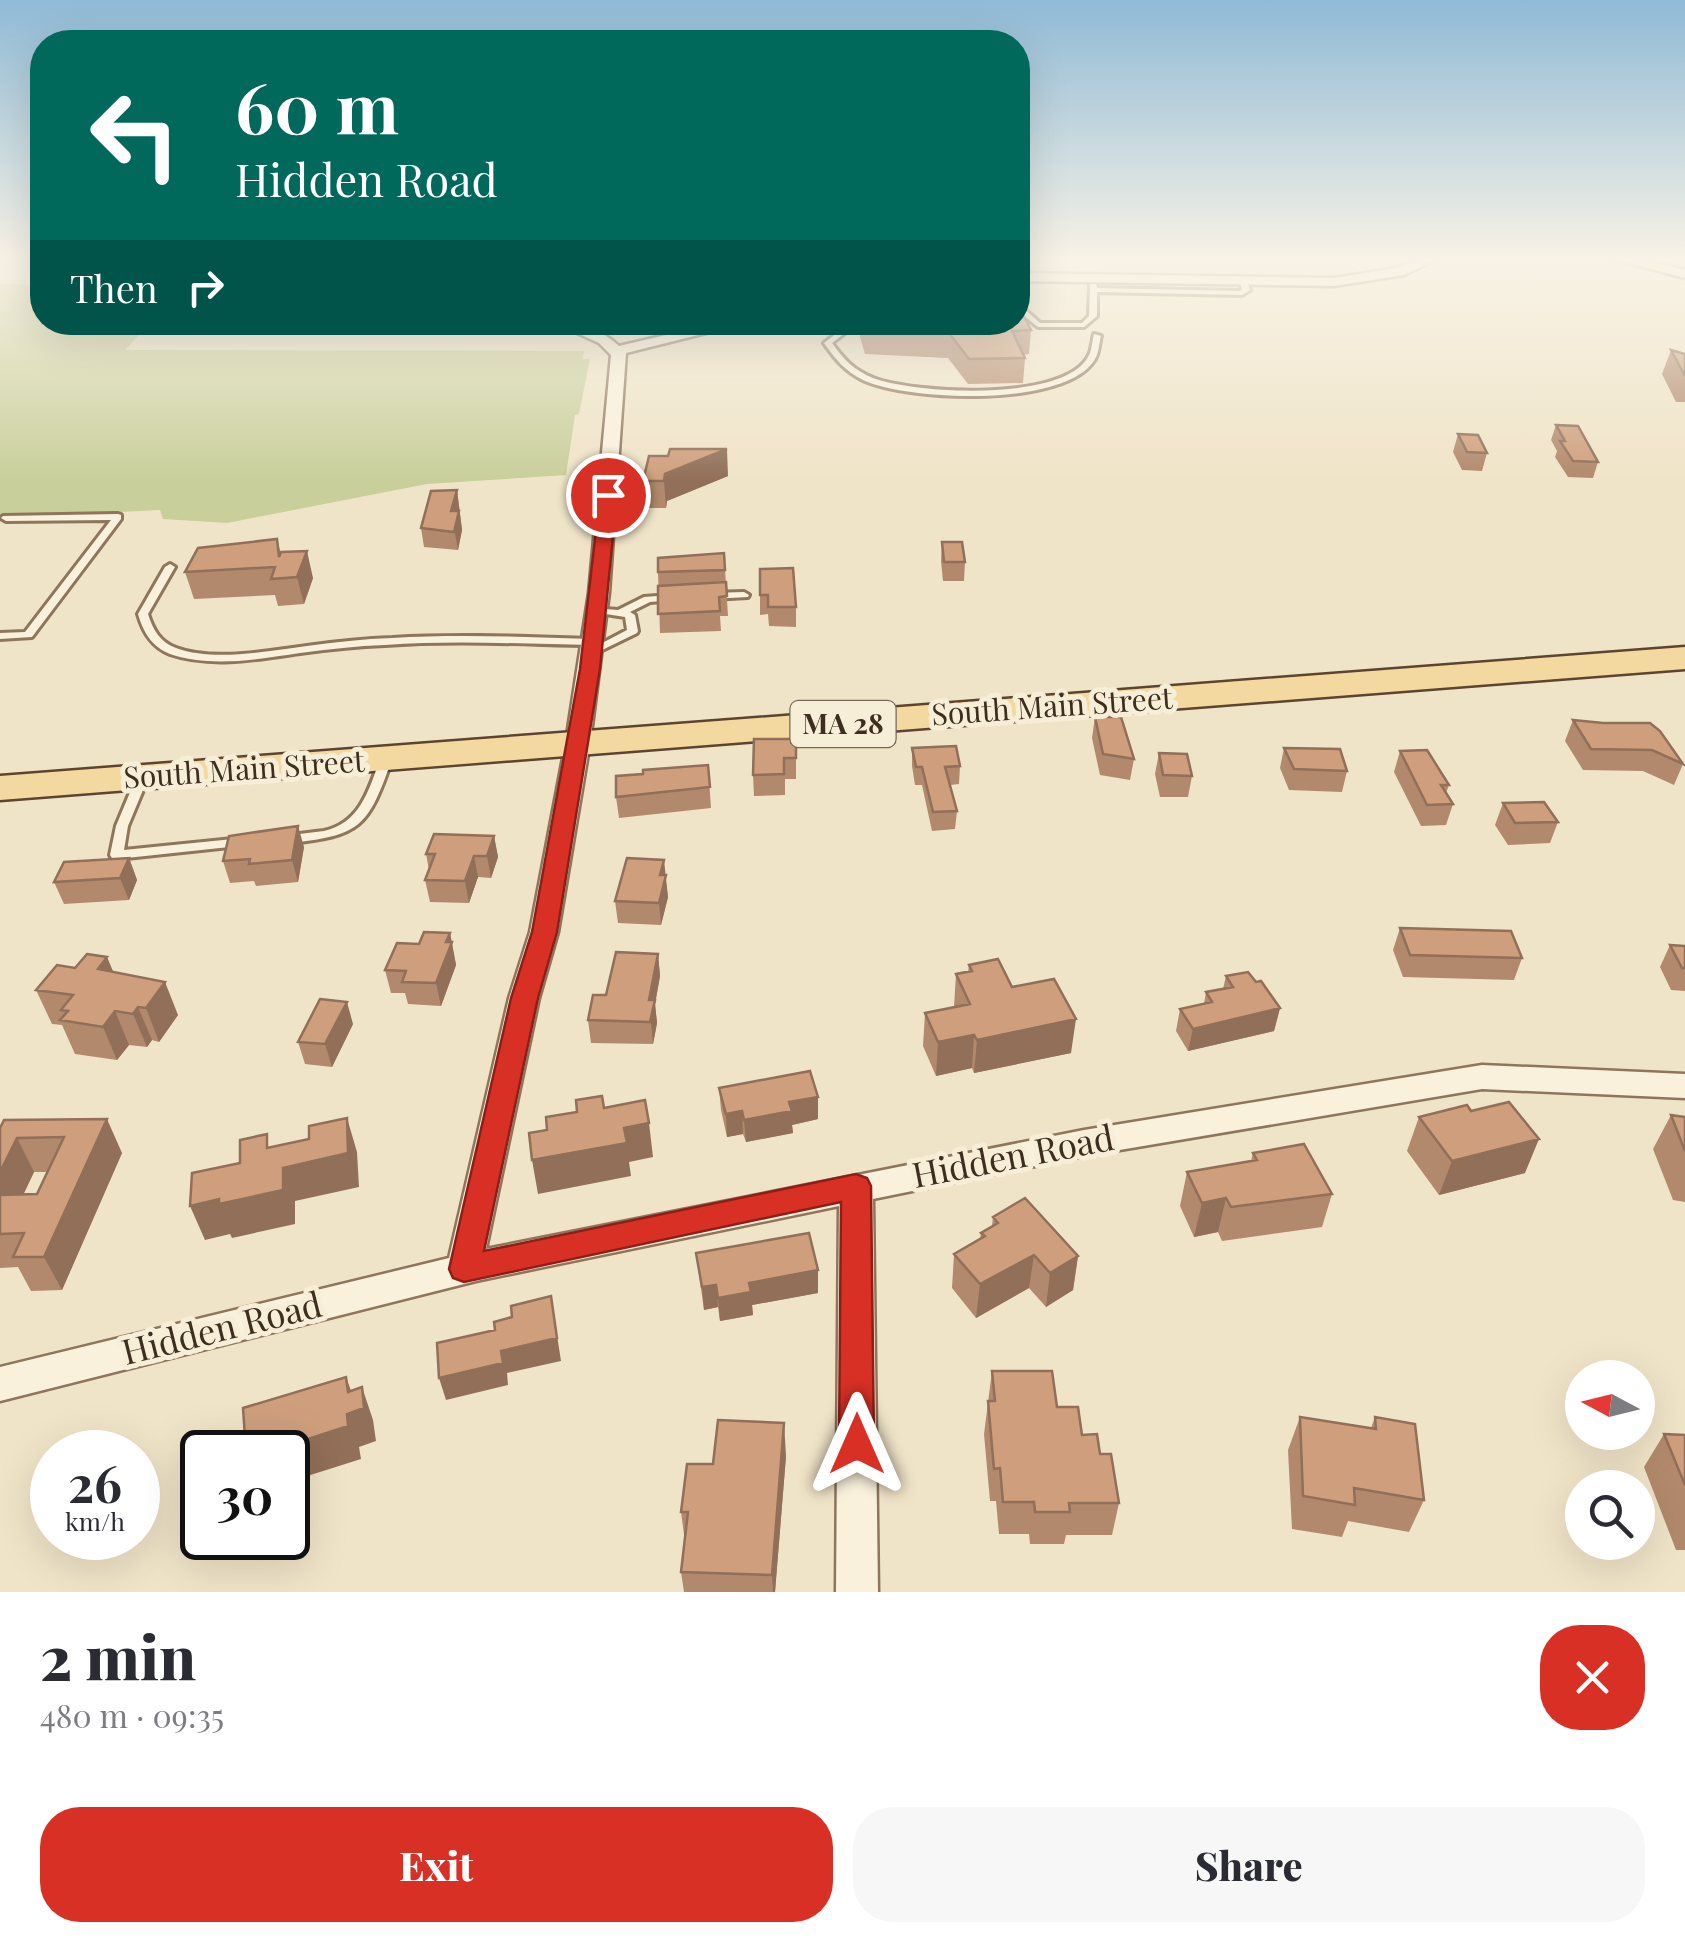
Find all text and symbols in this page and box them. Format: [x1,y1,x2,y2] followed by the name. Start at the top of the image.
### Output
[235,58,399,152] text: 60 m
[70,70,200,200] icon: left
[235,148,498,208] text: Hidden Road
[178,260,233,315] icon: right
[70,262,158,313] text: Then
[566,453,651,538] pin
[581,468,636,523] icon: arrive
[930,677,1174,733] street label: South Main Street
[790,701,896,747] road number: MA 28
[122,740,366,796] street label: South Main Street
[908,1112,1117,1197] street label: Hidden Road
[117,1279,326,1374] street label: Hidden Road
[1565,1360,1655,1450] north arrow
[1565,1360,1655,1560] map controls
[805,1392,909,1496] position arrow
[180,1430,310,1560] speed limit sign: 30
[68,1449,122,1516] text: 26
[1565,1470,1655,1560] button: search
[65,1504,125,1537] text: km/h
[40,1615,196,1695] text: 2 min
[1540,1625,1645,1730] button: close
[40,1693,224,1736] text: 480 m · 09:35
[40,1807,833,1922] button: Exit
[853,1807,1645,1922] button: Share

